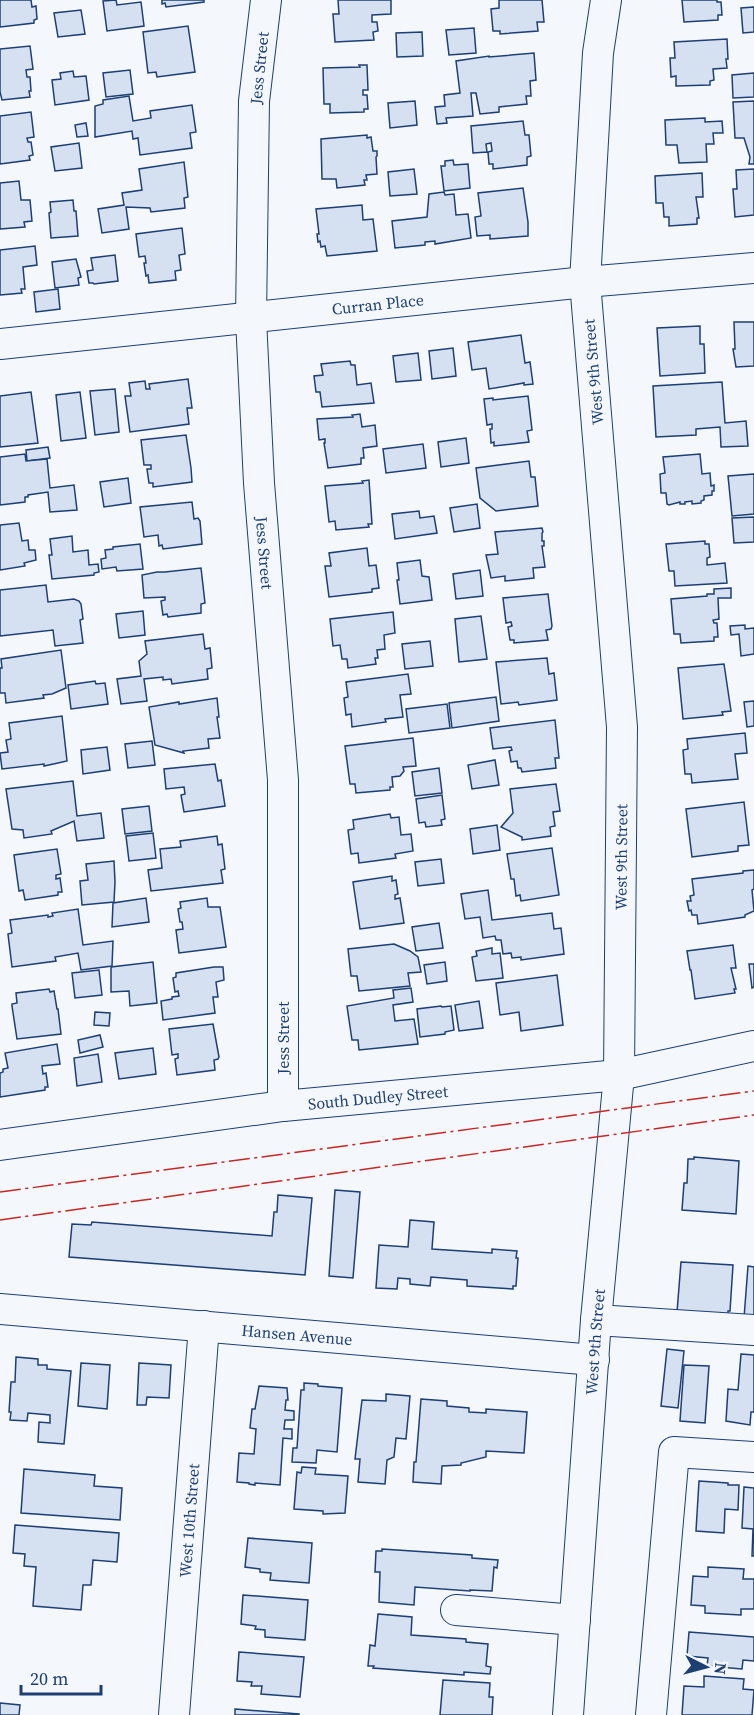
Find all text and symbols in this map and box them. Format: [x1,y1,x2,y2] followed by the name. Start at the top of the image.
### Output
[244,30,274,106] street label: Jess Street
[331,288,425,320] street label: Curran Place
[577,317,609,426] street label: West 9th Street
[251,515,279,591] street label: Jess Street
[609,803,632,910] street label: West 9th Street
[272,1001,294,1075] street label: Jess Street
[307,1080,450,1115] street label: South Dudley Street
[580,1287,610,1396] street label: West 9th Street
[241,1319,353,1350] street label: Hansen Avenue
[174,1462,204,1578] street label: West 10th Street
[676,1637,736,1697] north arrow
[21,1658,100,1696] scale bar
[709,1662,732,1676] text: N
[30,1666,68,1691] text: 20 m

